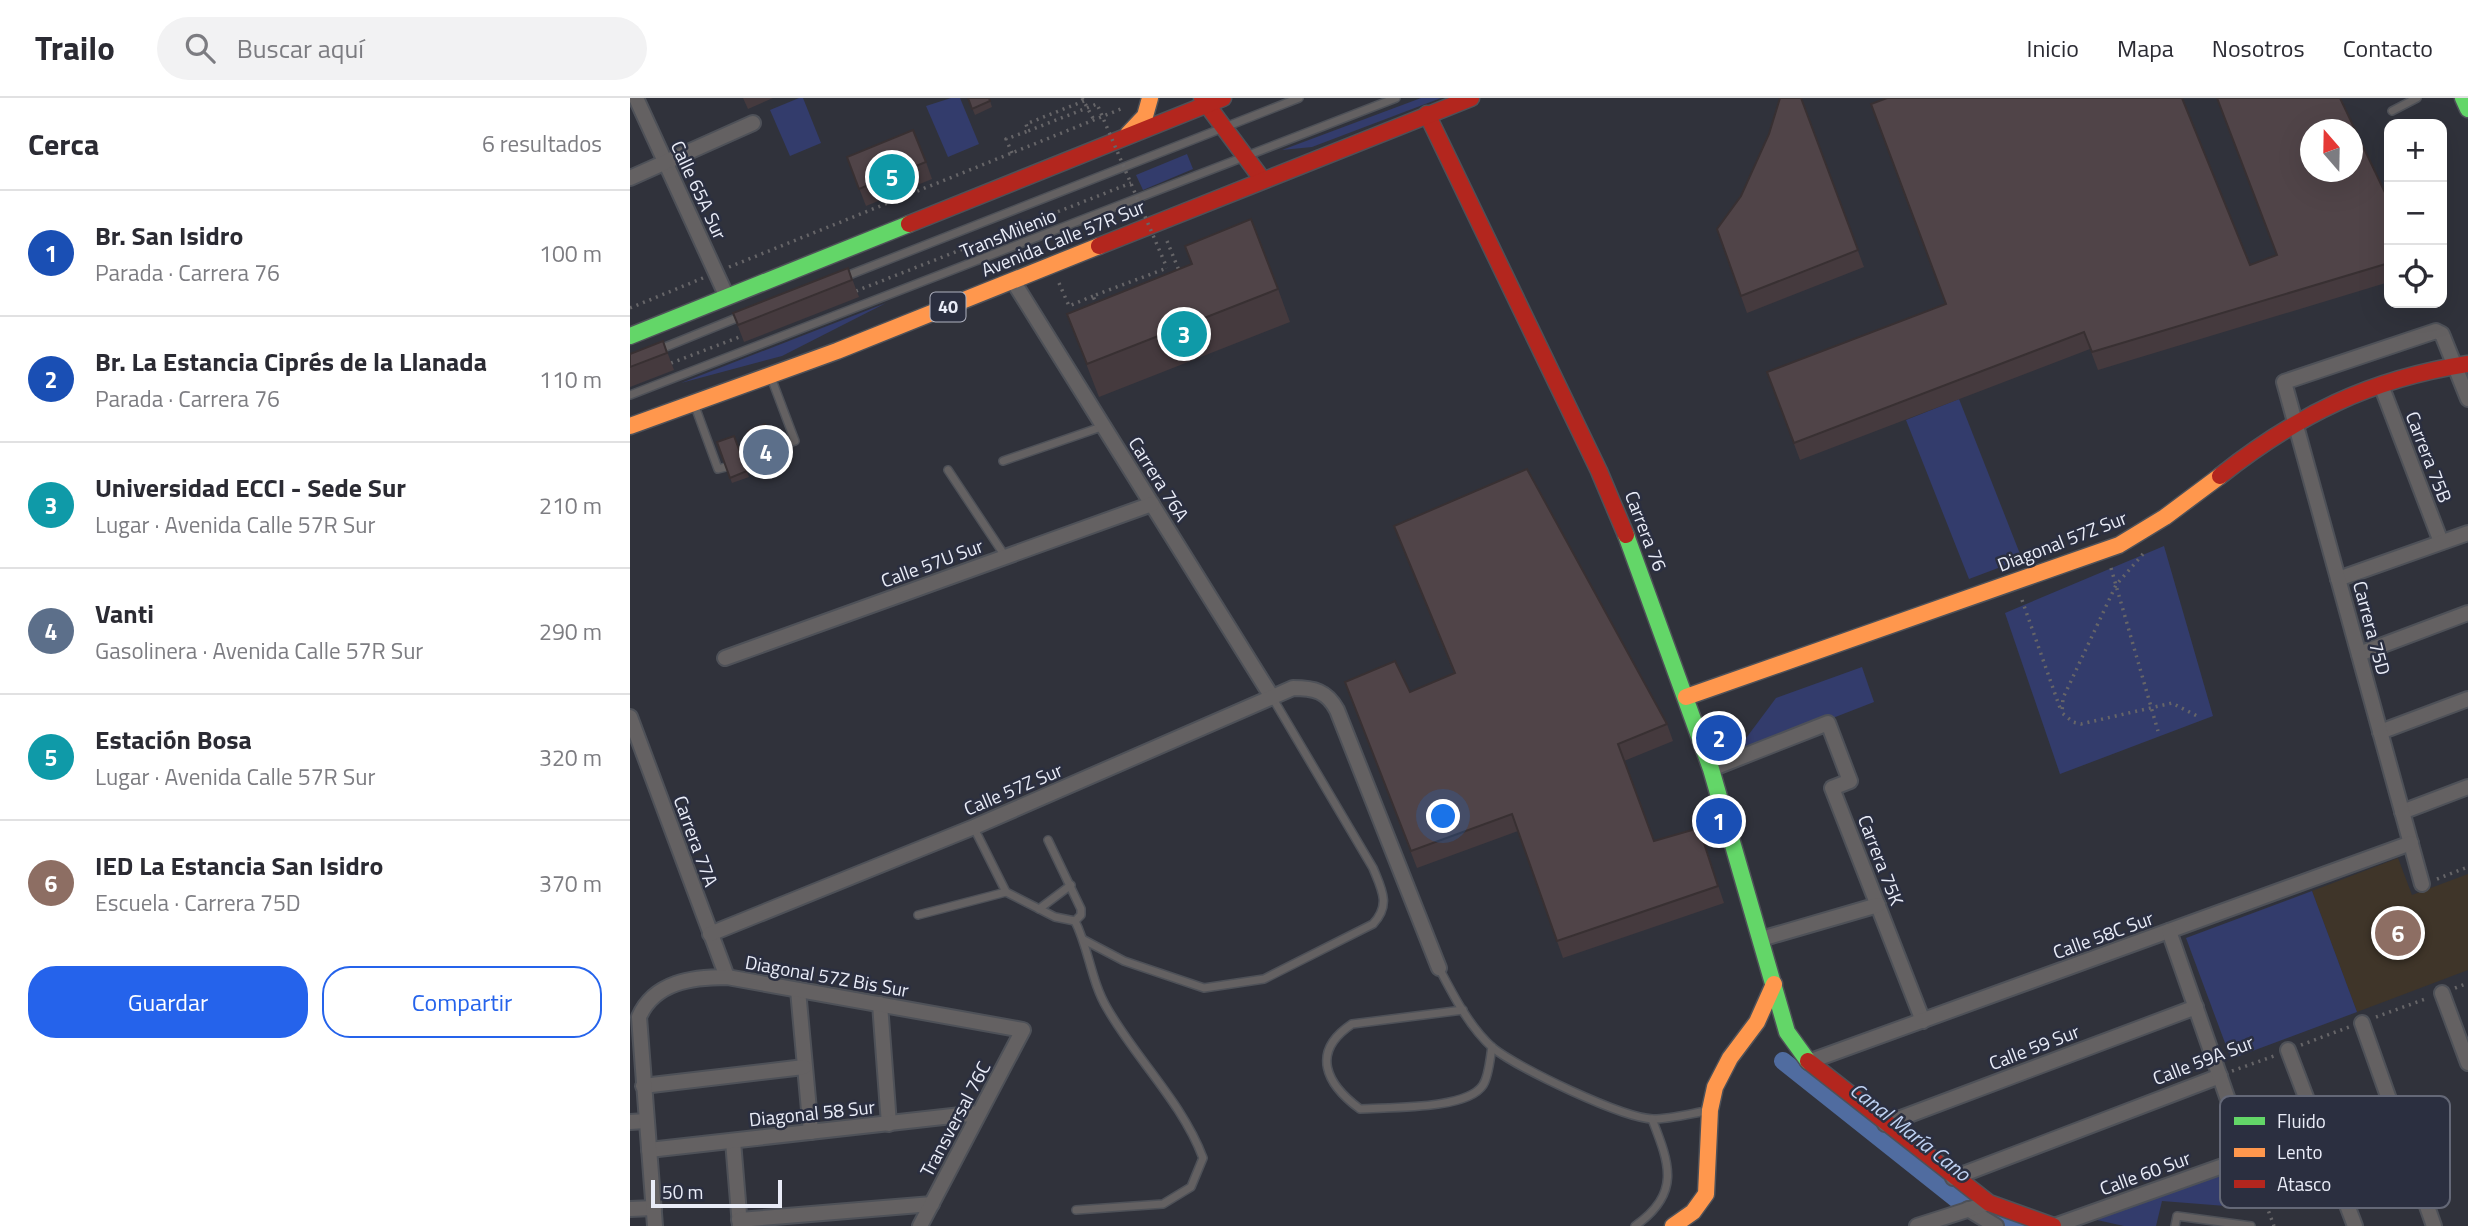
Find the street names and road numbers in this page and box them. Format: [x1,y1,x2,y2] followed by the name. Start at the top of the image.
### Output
[664,136,735,244] street label: Calle 65A Sur
[977,191,1149,284] street label: Avenida Calle 57R Sur
[955,200,1061,265] street label: TransMilenio
[930,292,966,322] road number: 40
[2399,407,2460,507] street label: Carrera 75B
[1122,431,1197,527] street label: Carrera 76A
[1618,486,1675,575] street label: Carrera 76
[1993,502,2131,579] street label: Diagonal 57Z Sur
[877,530,987,594] street label: Calle 57U Sur
[2346,578,2399,678] street label: Carrera 75D
[959,755,1067,822] street label: Calle 57Z Sur
[667,791,726,891] street label: Carrera 77A
[1851,810,1912,909] street label: Carrera 75K
[2048,903,2158,966] street label: Calle 58C Sur
[743,947,912,1004] street label: Diagonal 57Z Bis Sur
[1984,1016,2084,1077] street label: Calle 59 Sur
[2148,1027,2258,1092] street label: Calle 59A Sur
[912,1056,997,1182] street label: Transversal 76C
[748,1091,877,1134] street label: Diagonal 58 Sur
[2095,1143,2195,1202] street label: Calle 60 Sur

